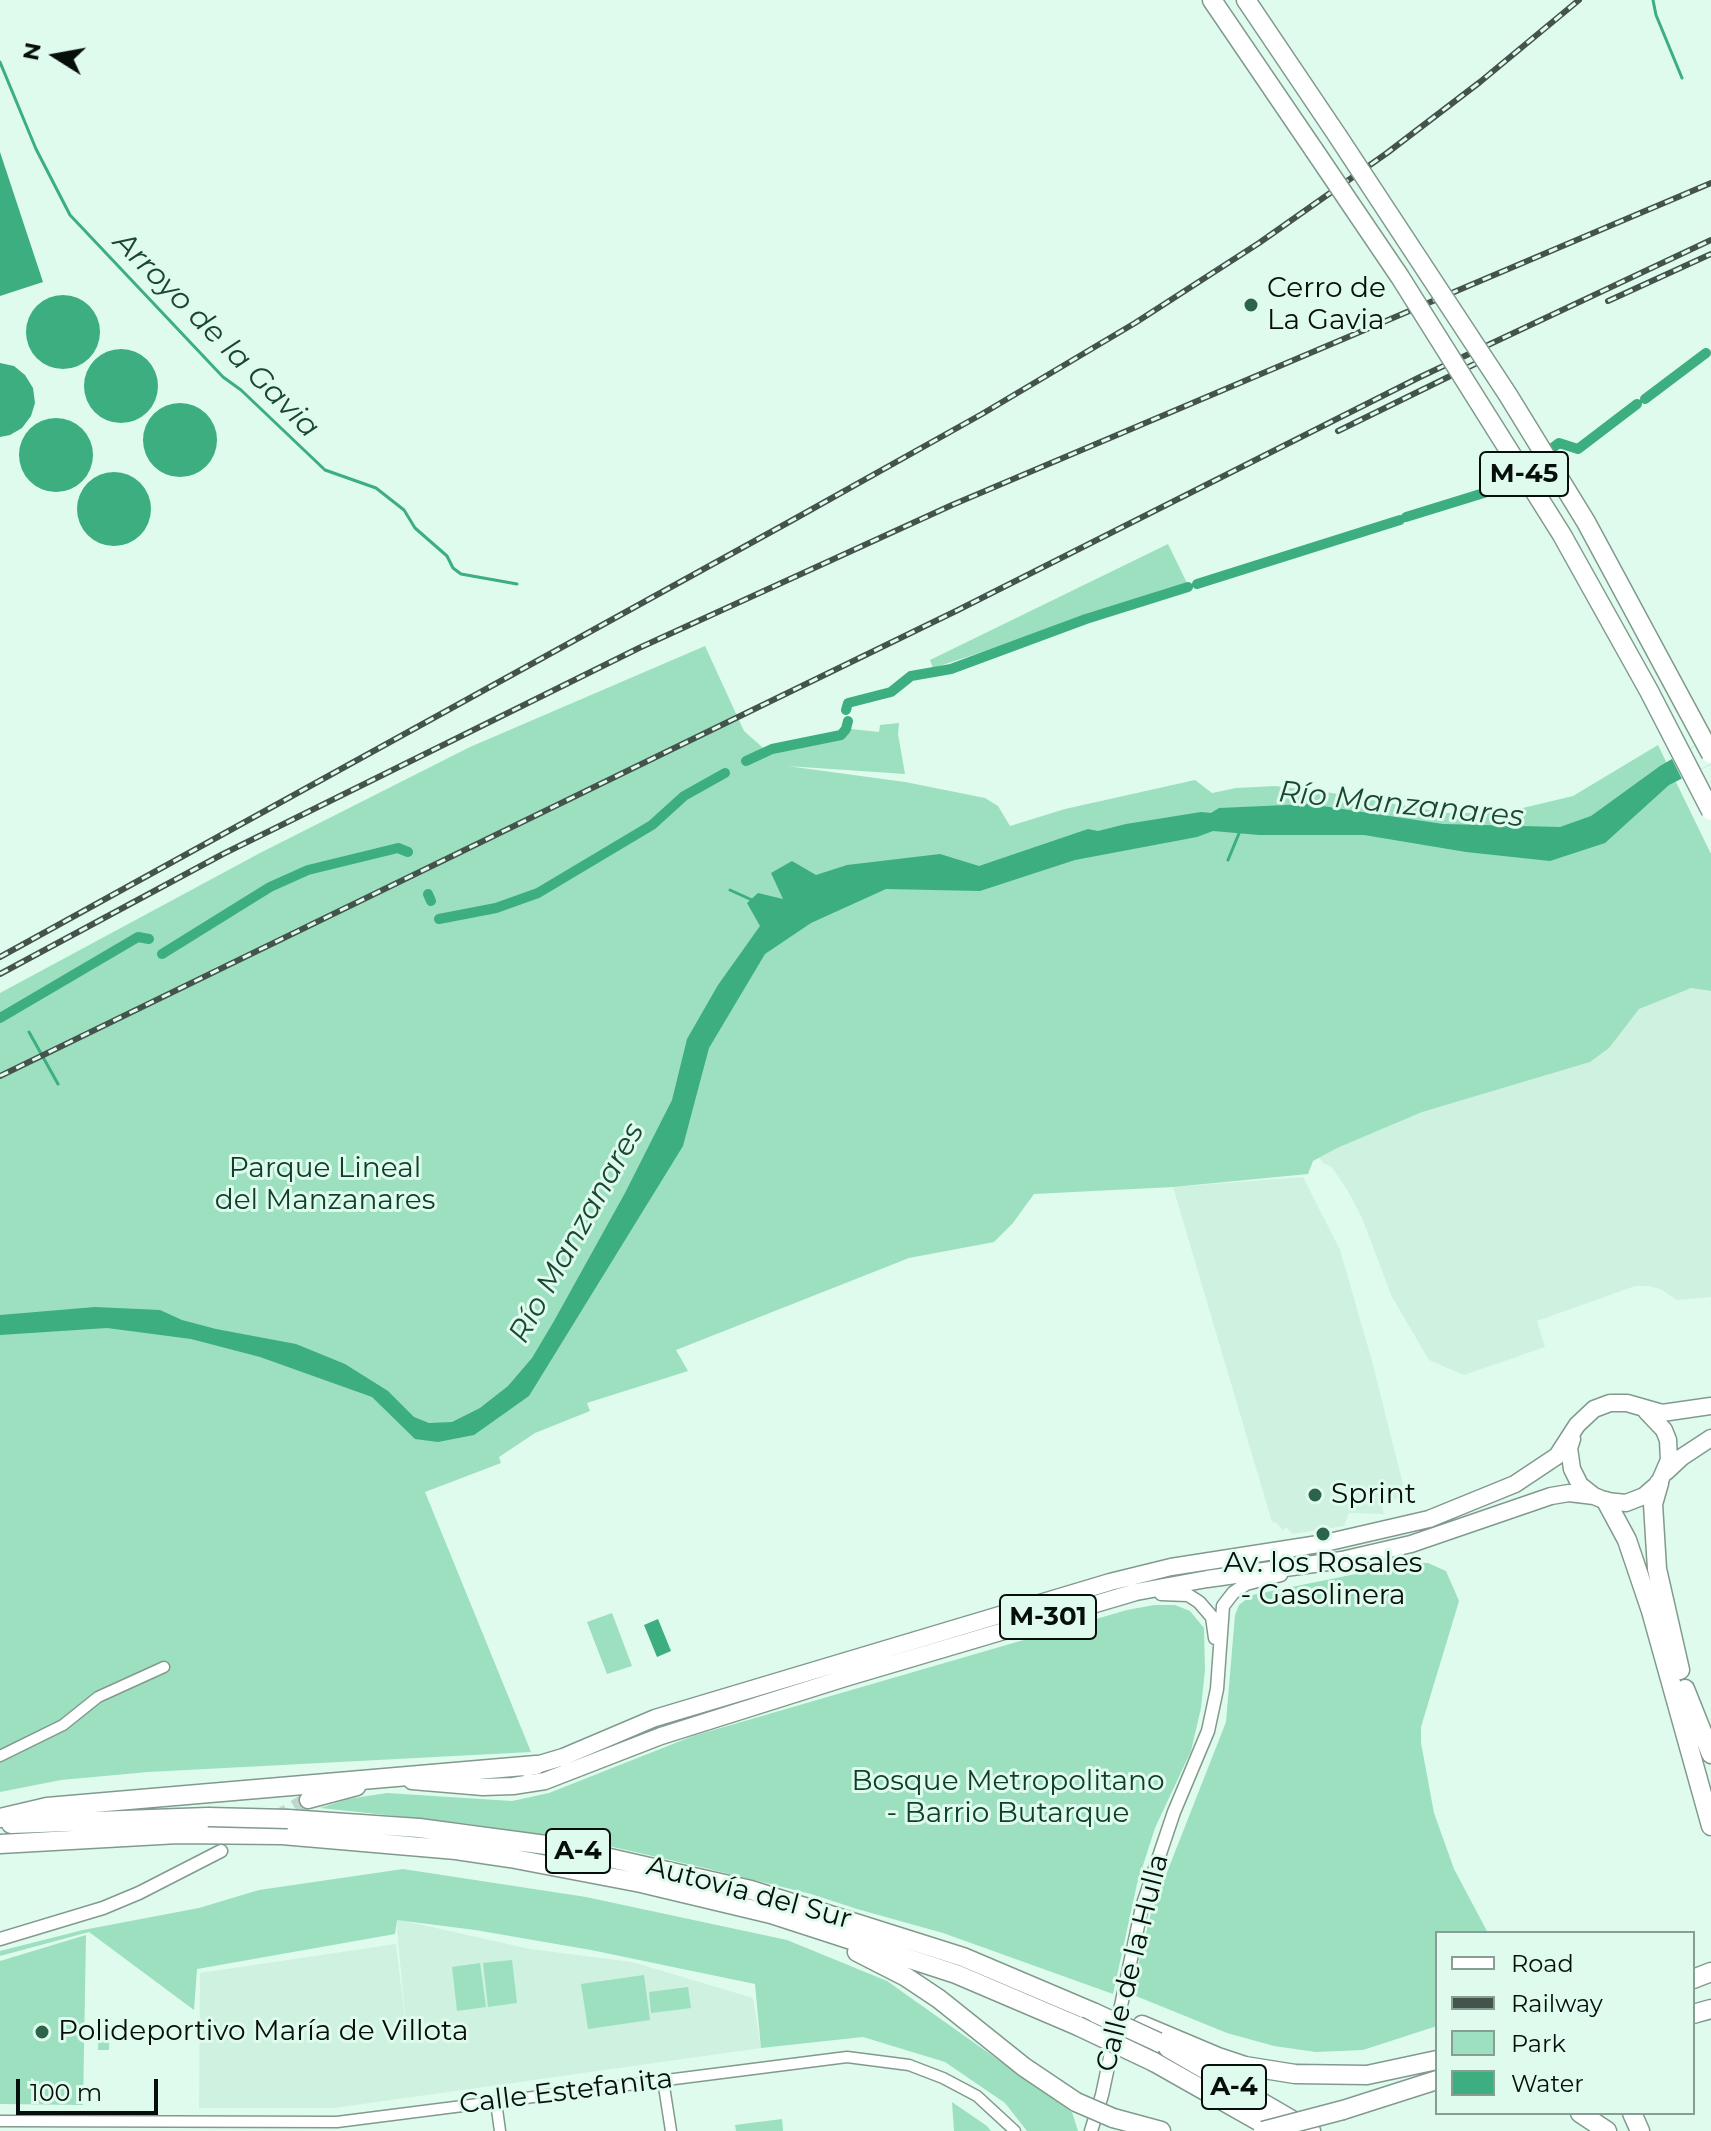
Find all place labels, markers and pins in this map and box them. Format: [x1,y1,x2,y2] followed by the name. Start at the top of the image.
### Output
[1267,272,1386,338] place label: Cerro de La Gavia
[1242,296,1260,314] marker: Cerro de La Gavia
[1331,1478,1416,1512] place label: Sprint
[1306,1486,1324,1504] marker: Sprint
[1314,1525,1332,1543] marker: Av. los Rosales - Gasolinera
[1223,1547,1423,1613] place label: Av. los Rosales - Gasolinera
[58,2015,468,2049] place label: Polideportivo María de Villota
[33,2023,51,2041] marker: Polideportivo María de Villota

